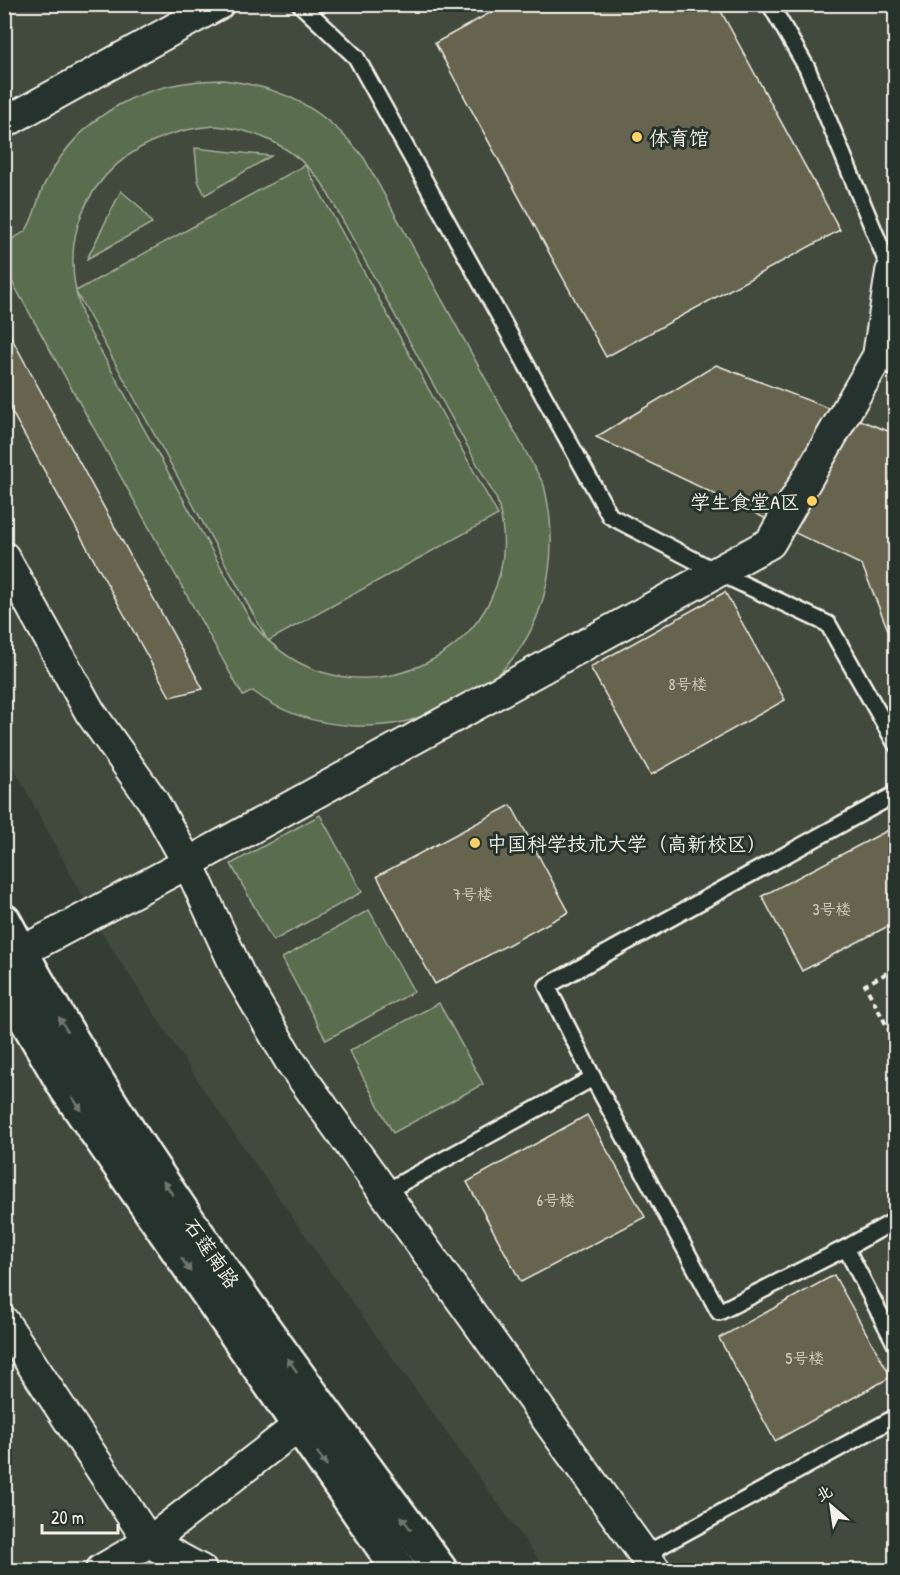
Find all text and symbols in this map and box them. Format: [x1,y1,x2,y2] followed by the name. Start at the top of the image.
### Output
[649,124,709,151] place label: 体育馆
[630,130,644,144] marker: 体育馆
[690,488,800,515] place label: 学生食堂A区
[805,494,819,508] marker: 学生食堂A区
[669,673,707,695] house number: 8号楼
[487,830,767,857] place label: 中国科学技术大学（高新校区）
[468,836,482,850] marker: 中国科学技术大学（高新校区）
[453,883,493,905] house number: 7号楼
[812,898,852,920] house number: 3号楼
[57,1016,68,1032] one-way arrow
[71,1096,82,1112] one-way arrow
[162,1180,173,1197] one-way arrow
[537,1189,575,1211] house number: 6号楼
[178,1212,247,1294] street label: 石莲南路
[180,1257,191,1273] one-way arrow
[786,1347,824,1369] house number: 5号楼
[286,1358,298,1373] one-way arrow
[316,1451,328,1467] one-way arrow
[801,1476,861,1536] north arrow
[811,1479,836,1506] text: 北
[42,1497,118,1535] scale bar
[51,1505,84,1530] text: 20 m
[400,1516,412,1532] one-way arrow

